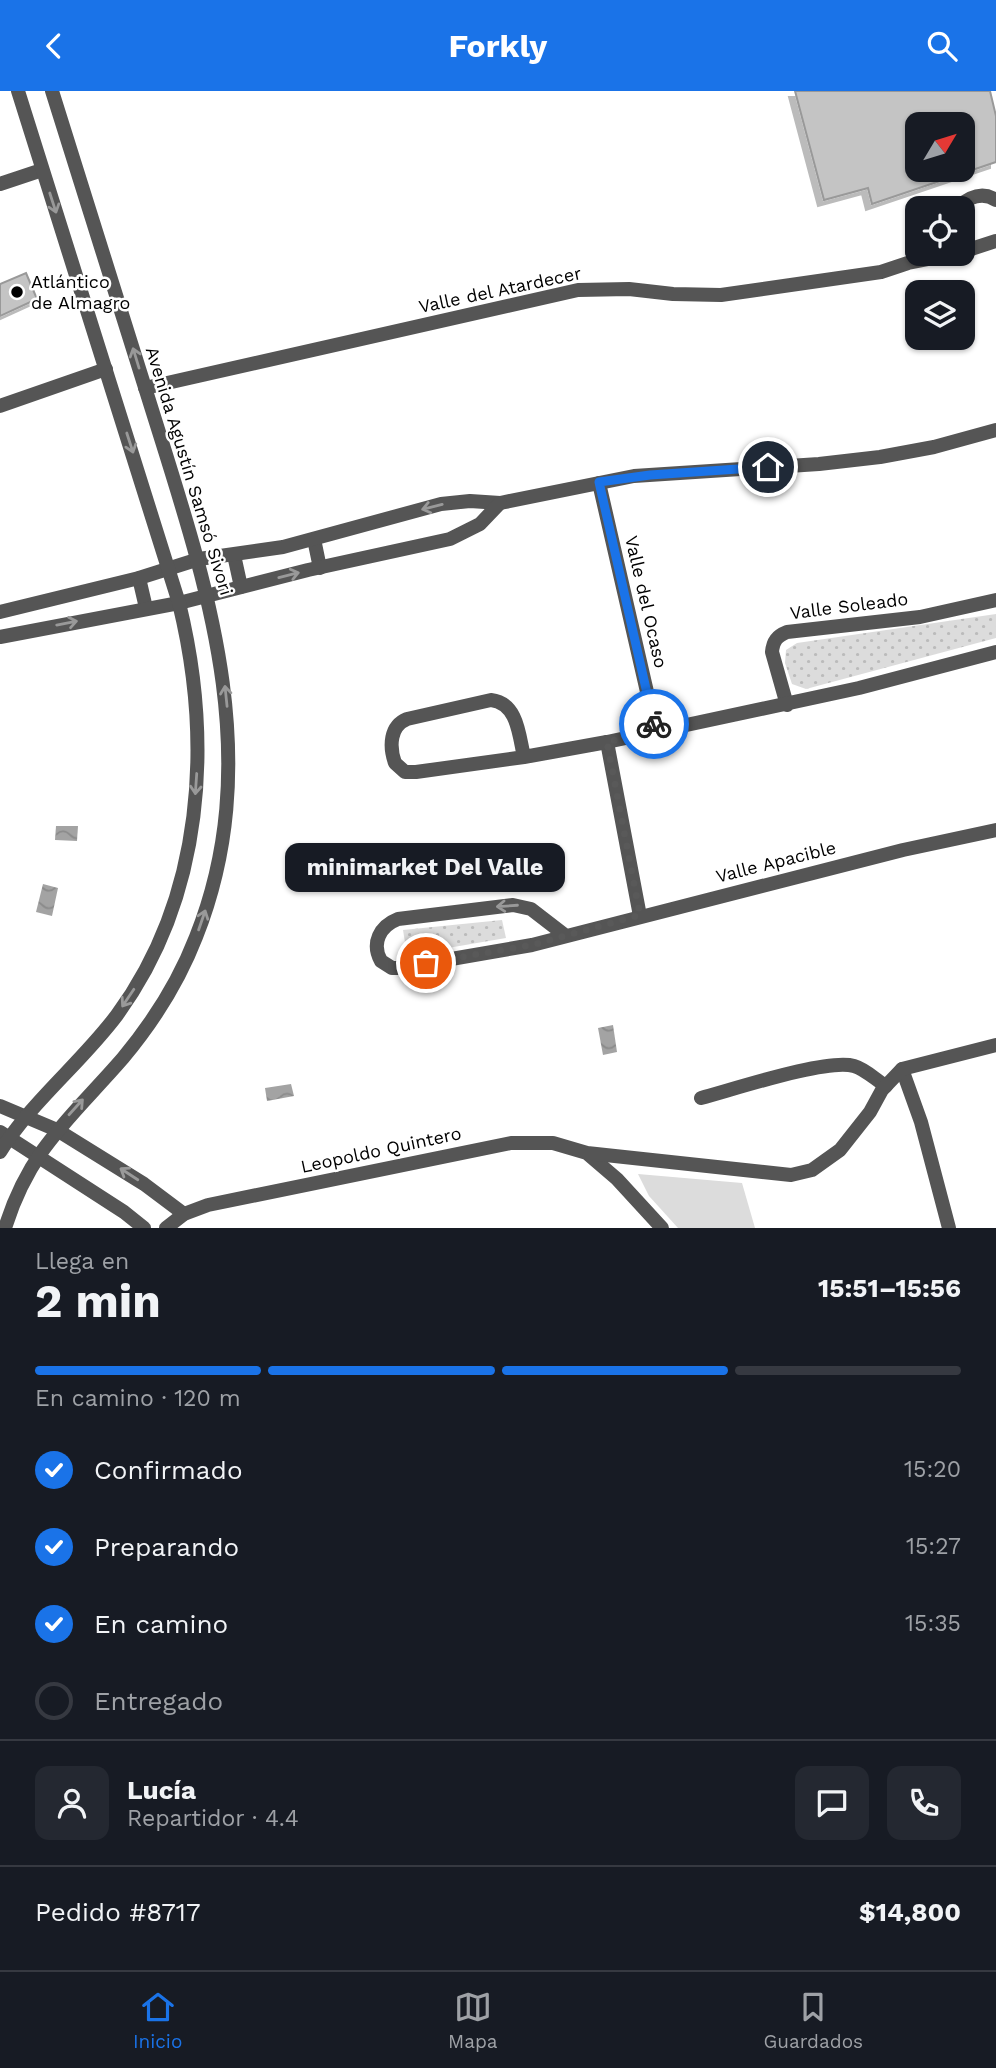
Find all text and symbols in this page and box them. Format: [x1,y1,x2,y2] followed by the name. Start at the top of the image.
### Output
[35,27,73,65] icon: back
[449,27,547,65] text: Forkly
[923,27,961,65] icon: search
[905,112,975,182] north arrow
[905,112,975,350] map controls
[47,192,60,214] one-way arrow
[905,196,975,266] button: locate
[417,262,583,317] street label: Valle del Atardecer
[31,271,130,313] place label: Atlántico de Almagro
[905,280,975,350] button: layers
[9,284,25,300] marker: Atlántico de Almagro
[142,344,237,598] street label: Avenida Agustín Samsó Sivori
[128,348,141,370] one-way arrow
[124,432,137,454] one-way arrow
[738,437,798,497] pin
[749,448,787,486] icon: home
[421,501,444,514] one-way arrow
[621,534,672,670] street label: Valle del Ocaso
[277,568,300,581] one-way arrow
[789,588,909,623] street label: Valle Soleado
[55,616,78,630] one-way arrow
[219,685,232,708] one-way arrow
[619,689,689,759] courier
[635,705,673,743] icon: bike
[190,772,203,795] one-way arrow
[714,836,838,887] street label: Valle Apacible
[286,844,566,893] callout: minimarket Del Valle
[307,854,543,881] text: minimarket Del Valle
[497,900,519,913] one-way arrow
[197,910,209,932] one-way arrow
[396,933,456,993] pin
[407,944,445,982] icon: bag
[121,988,135,1007] one-way arrow
[68,1099,84,1117] one-way arrow
[299,1122,463,1177] street label: Leopoldo Quintero
[119,1167,139,1181] one-way arrow
[35,1248,129,1275] text: Llega en
[818,1273,961,1303] text: 15:51–15:56
[35,1274,161,1328] text: 2 min
[35,1385,241,1412] text: En camino · 120 m
[35,1451,73,1489] icon: check
[94,1455,243,1485] text: Confirmado
[904,1456,961,1483] text: 15:20
[35,1528,73,1566] icon: check
[94,1532,239,1562] text: Preparando
[906,1533,961,1560] text: 15:27
[35,1605,73,1643] icon: check
[94,1609,228,1639] text: En camino
[905,1610,961,1637] text: 15:35
[94,1686,223,1716] text: Entregado
[35,1766,109,1840] button: person
[795,1766,869,1840] button: chat
[887,1766,961,1840] button: phone
[127,1775,196,1805] text: Lucía
[127,1805,299,1832] text: Repartidor · 4.4
[35,1897,201,1927] text: Pedido #8717
[859,1897,961,1927] text: $14,800
[133,1988,182,2053] tab: Inicio
[448,1988,498,2053] tab: Mapa
[763,1988,863,2053] tab: Guardados

